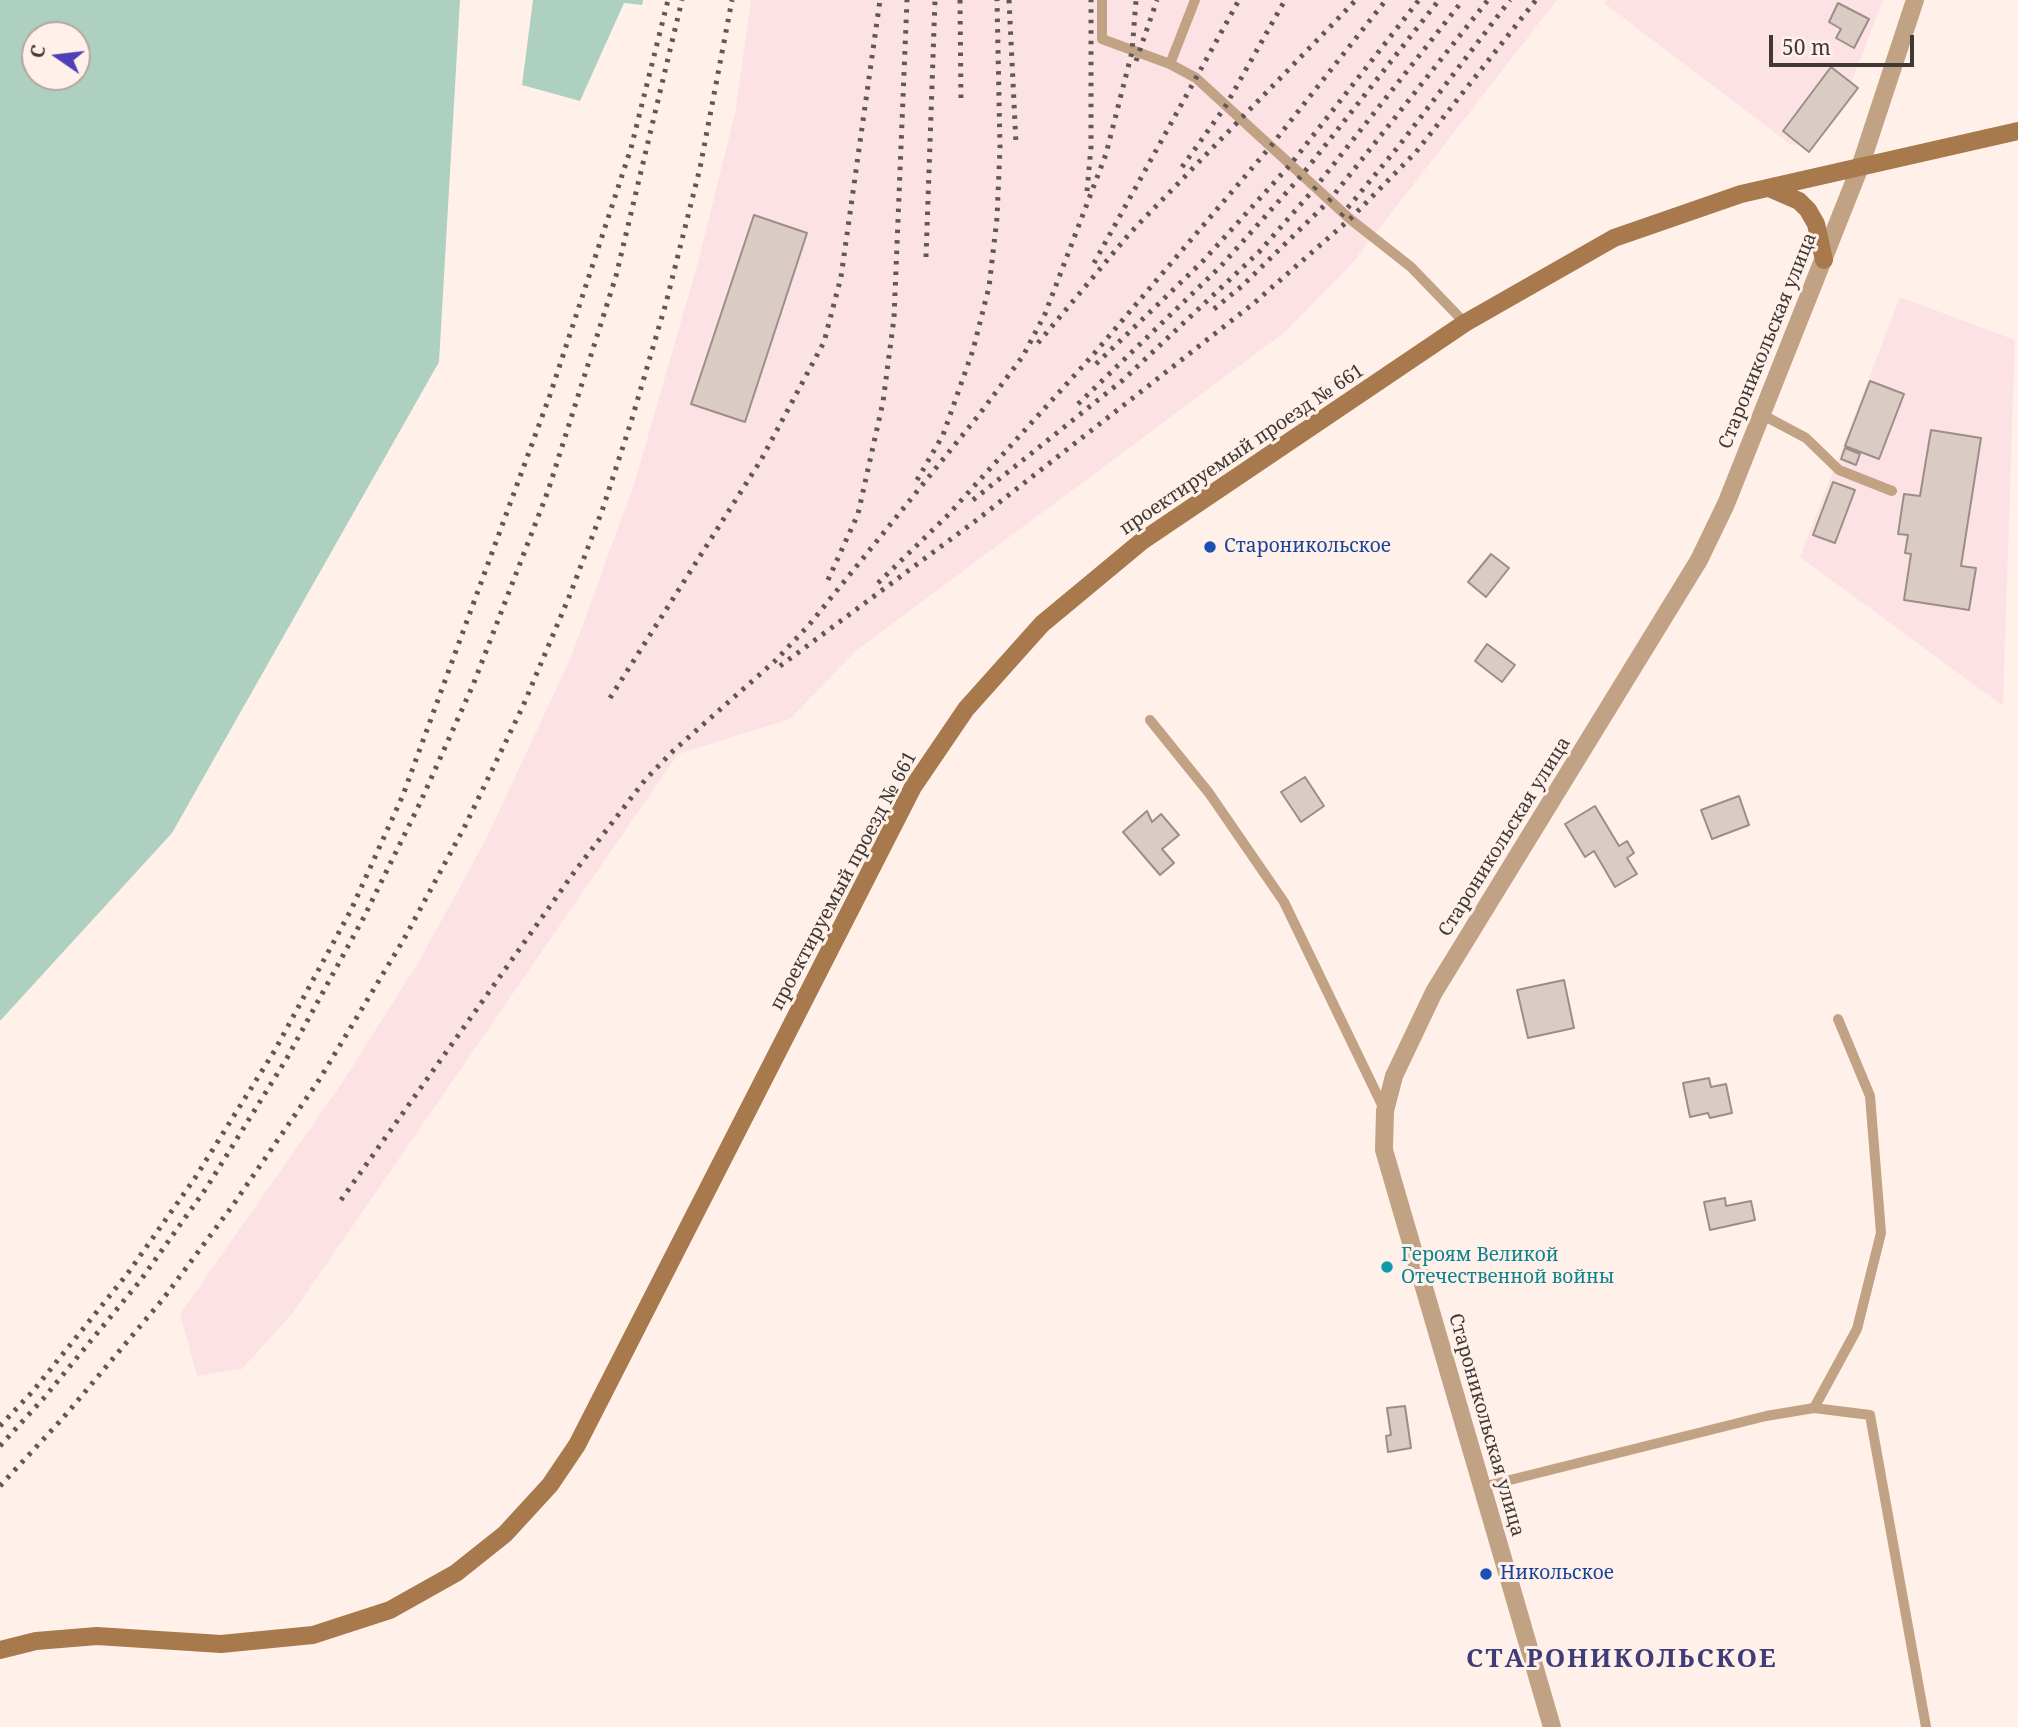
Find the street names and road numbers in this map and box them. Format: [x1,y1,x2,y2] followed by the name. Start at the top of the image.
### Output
[1714,230,1822,452] street label: Староникольская улица
[1116,360,1368,540] street label: проектируемый проезд № 661
[1434,733,1576,941] street label: Староникольская улица
[766,748,922,1014] street label: проектируемый проезд № 661
[1443,1311,1529,1539] street label: Староникольская улица

